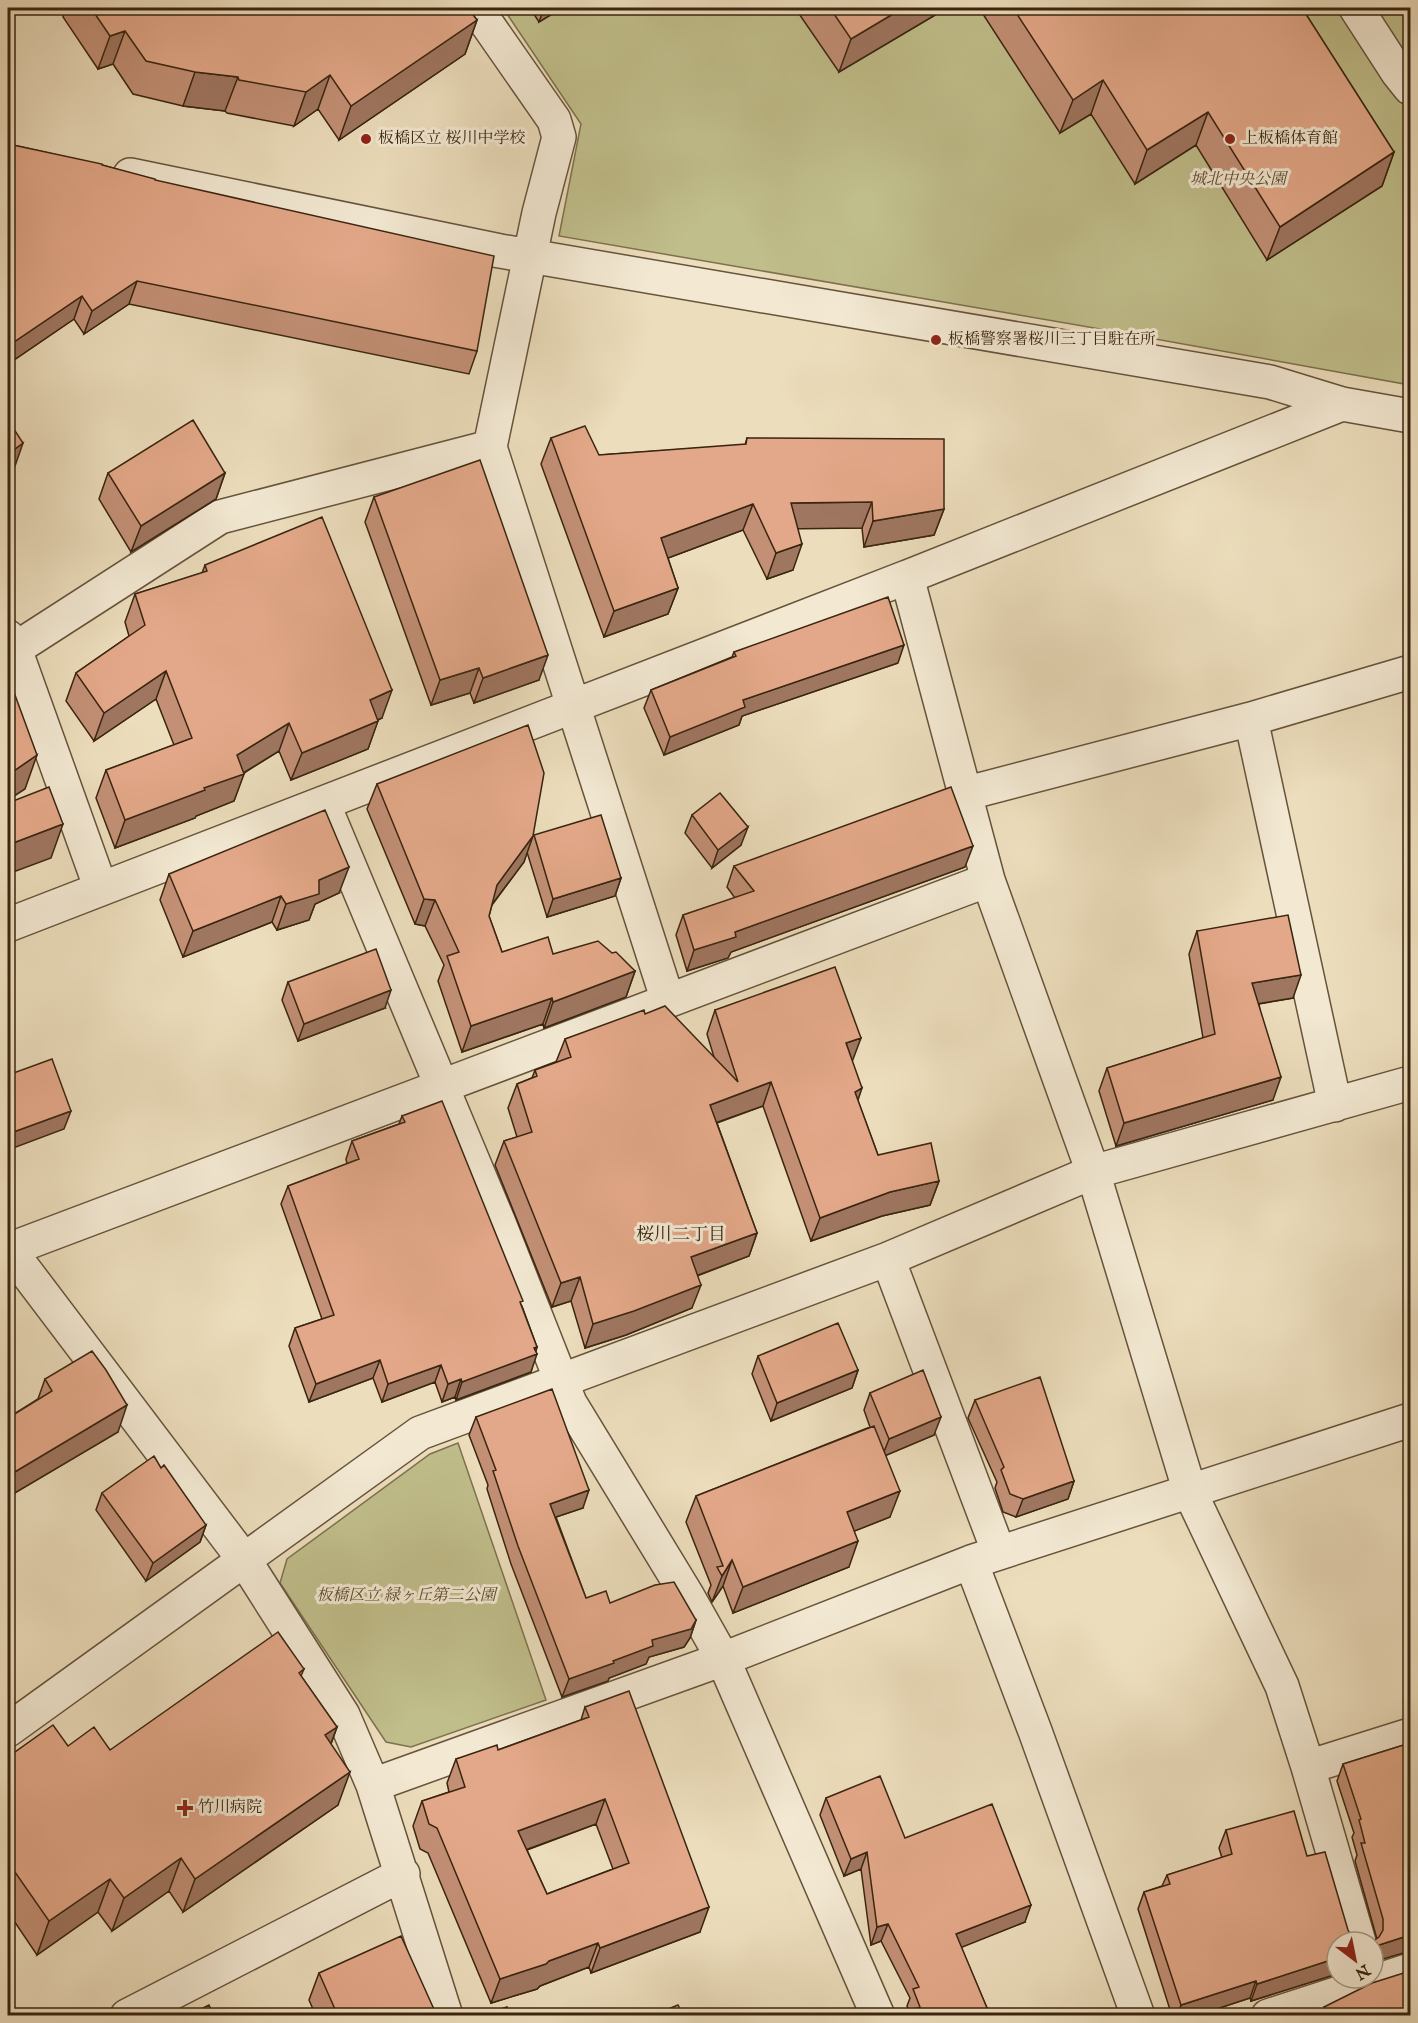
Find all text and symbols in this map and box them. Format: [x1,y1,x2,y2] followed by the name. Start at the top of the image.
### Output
[378,129,526,149] place label: 板橋区立 桜川中学校
[1242,129,1338,149] place label: 上板橋体育館
[359,132,373,146] marker: 板橋区立 桜川中学校
[1223,132,1237,146] marker: 上板橋体育館
[1190,170,1289,190] park label: 城北中央公園
[948,330,1156,350] place label: 板橋警察署桜川三丁目駐在所
[929,333,943,347] marker: 板橋警察署桜川三丁目駐在所
[636,1224,726,1247] district label: 桜川二丁目
[316,1586,499,1606] park label: 板橋区立 緑ヶ丘第二公園
[198,1798,262,1818] place label: 竹川病院
[176,1799,194,1817] marker: 竹川病院
[1325,1930,1385,1990] north arrow
[1351,1958,1374,1983] text: N

